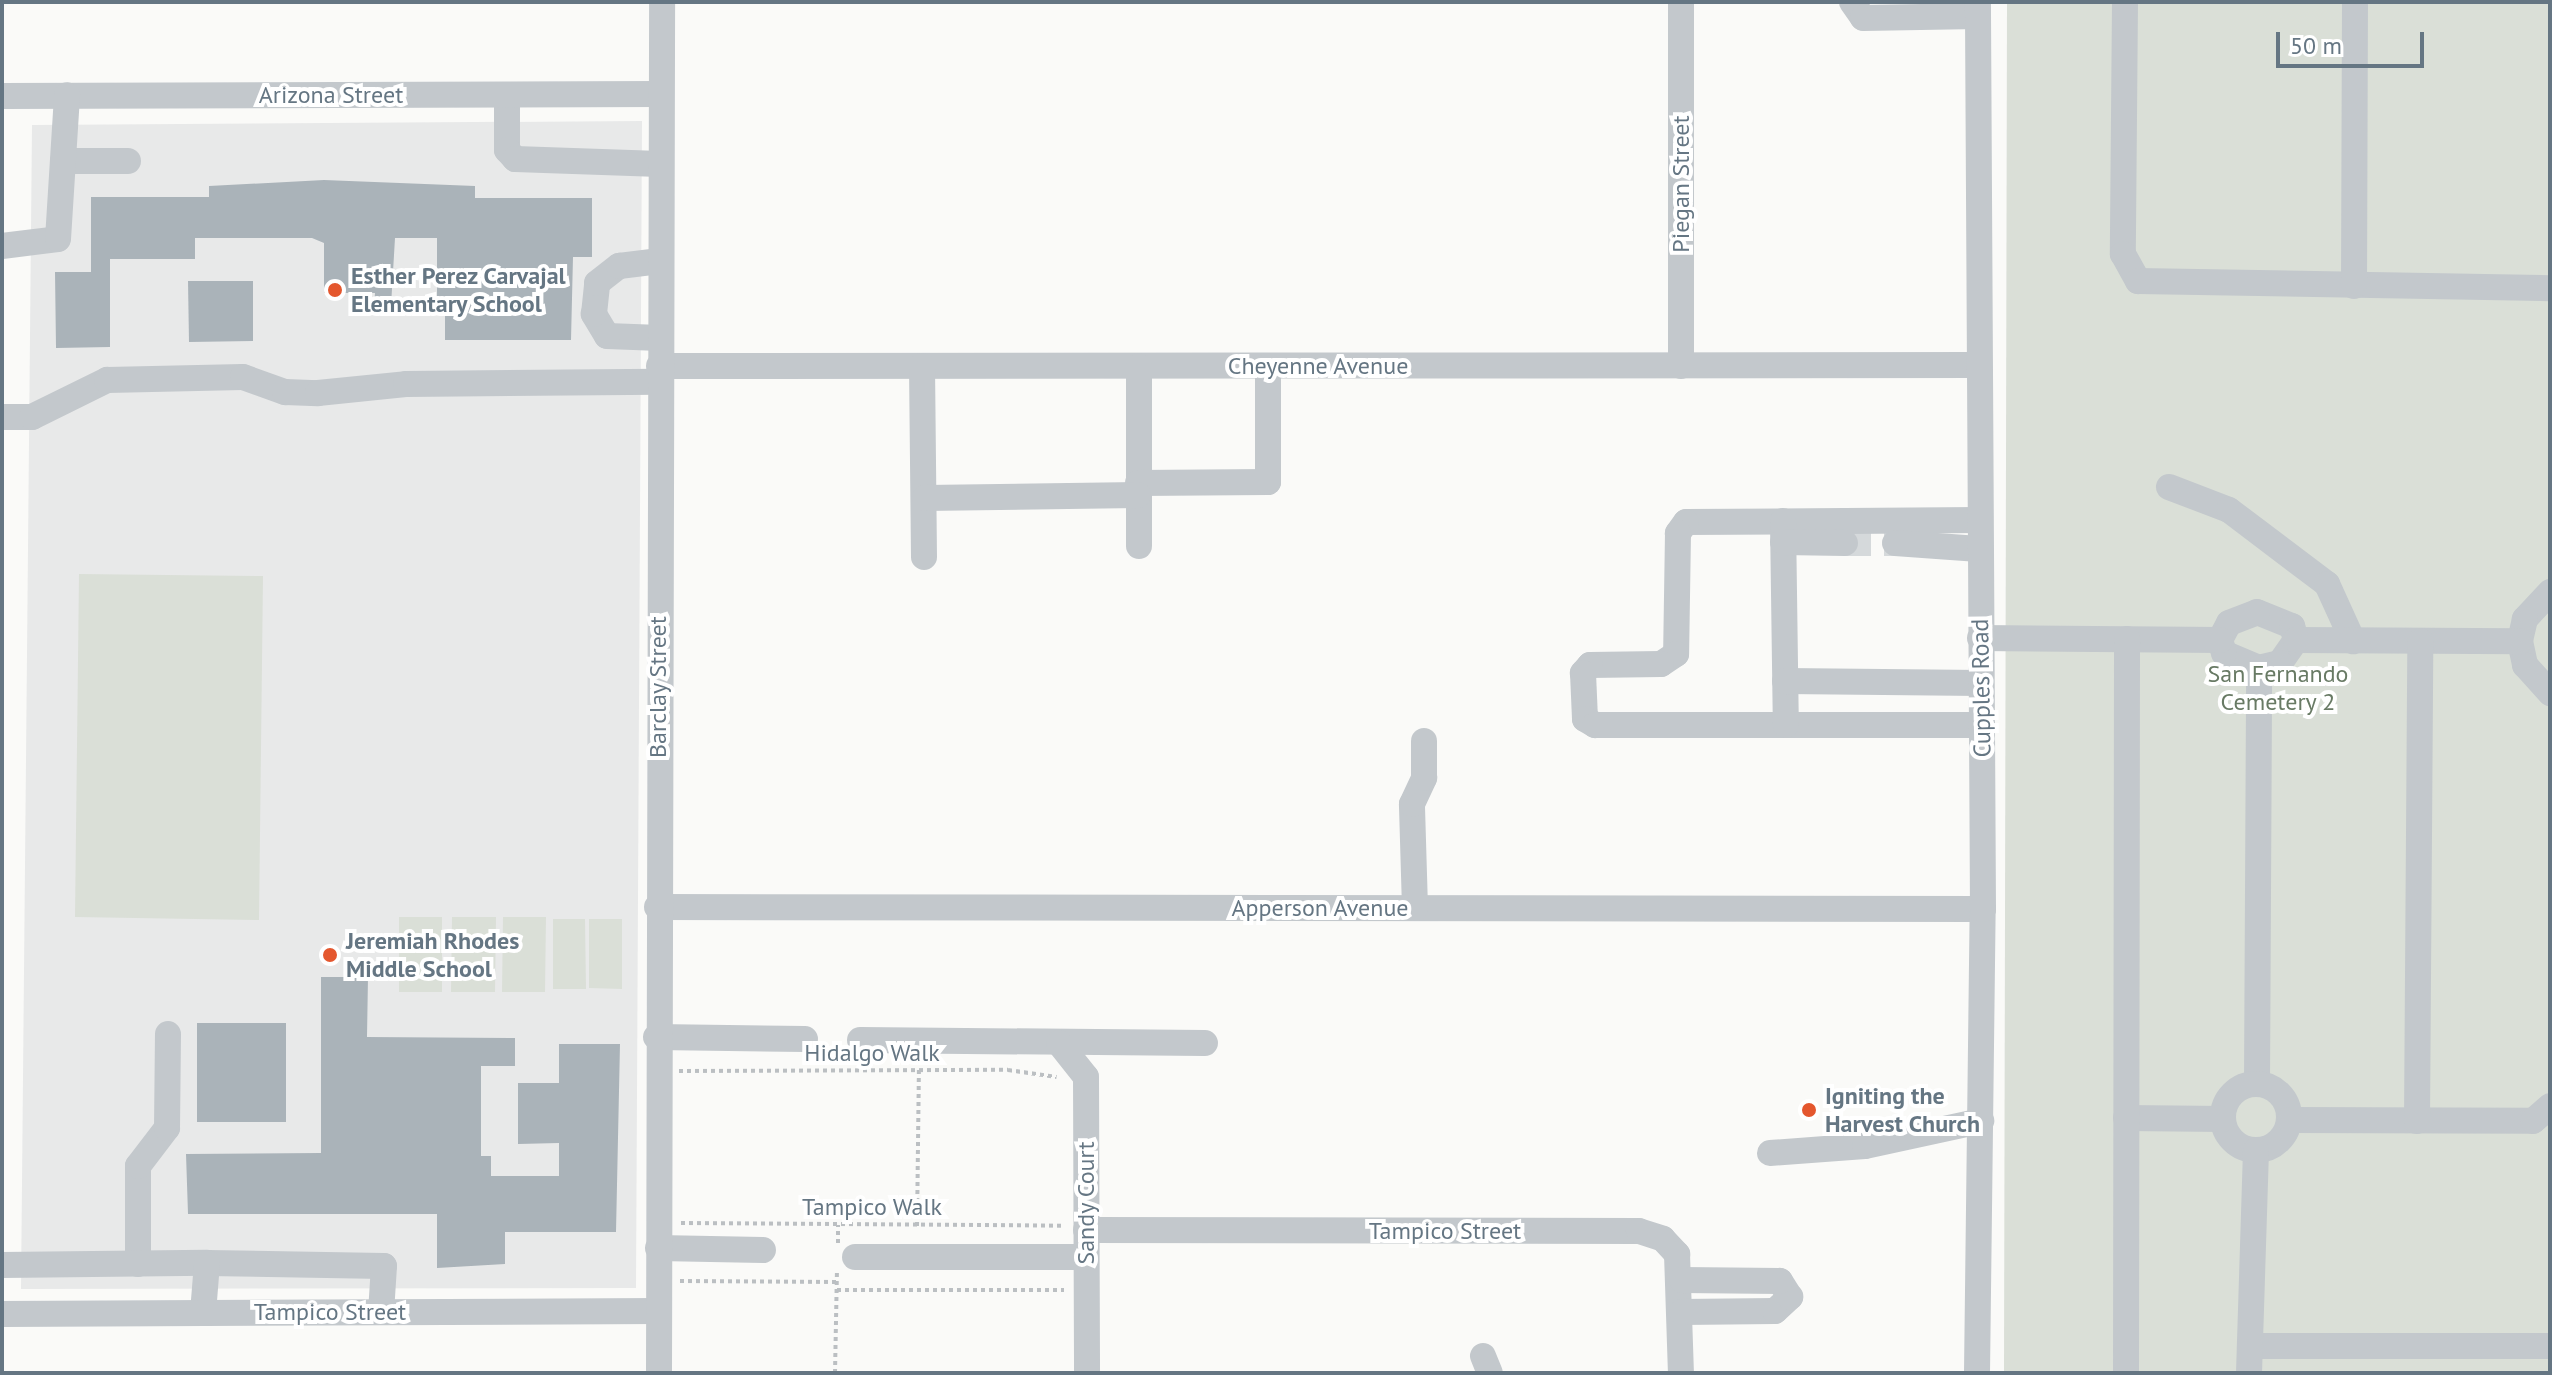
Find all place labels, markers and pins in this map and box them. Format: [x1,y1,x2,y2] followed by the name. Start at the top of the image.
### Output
[351,262,567,318] place label: Esther Perez Carvajal Elementary School
[326,281,344,299] marker: Esther Perez Carvajal Elementary School
[346,927,519,983] place label: Jeremiah Rhodes Middle School
[321,946,339,964] marker: Jeremiah Rhodes Middle School
[1825,1082,1980,1138] place label: Igniting the Harvest Church
[1800,1101,1818,1119] marker: Igniting the Harvest Church

